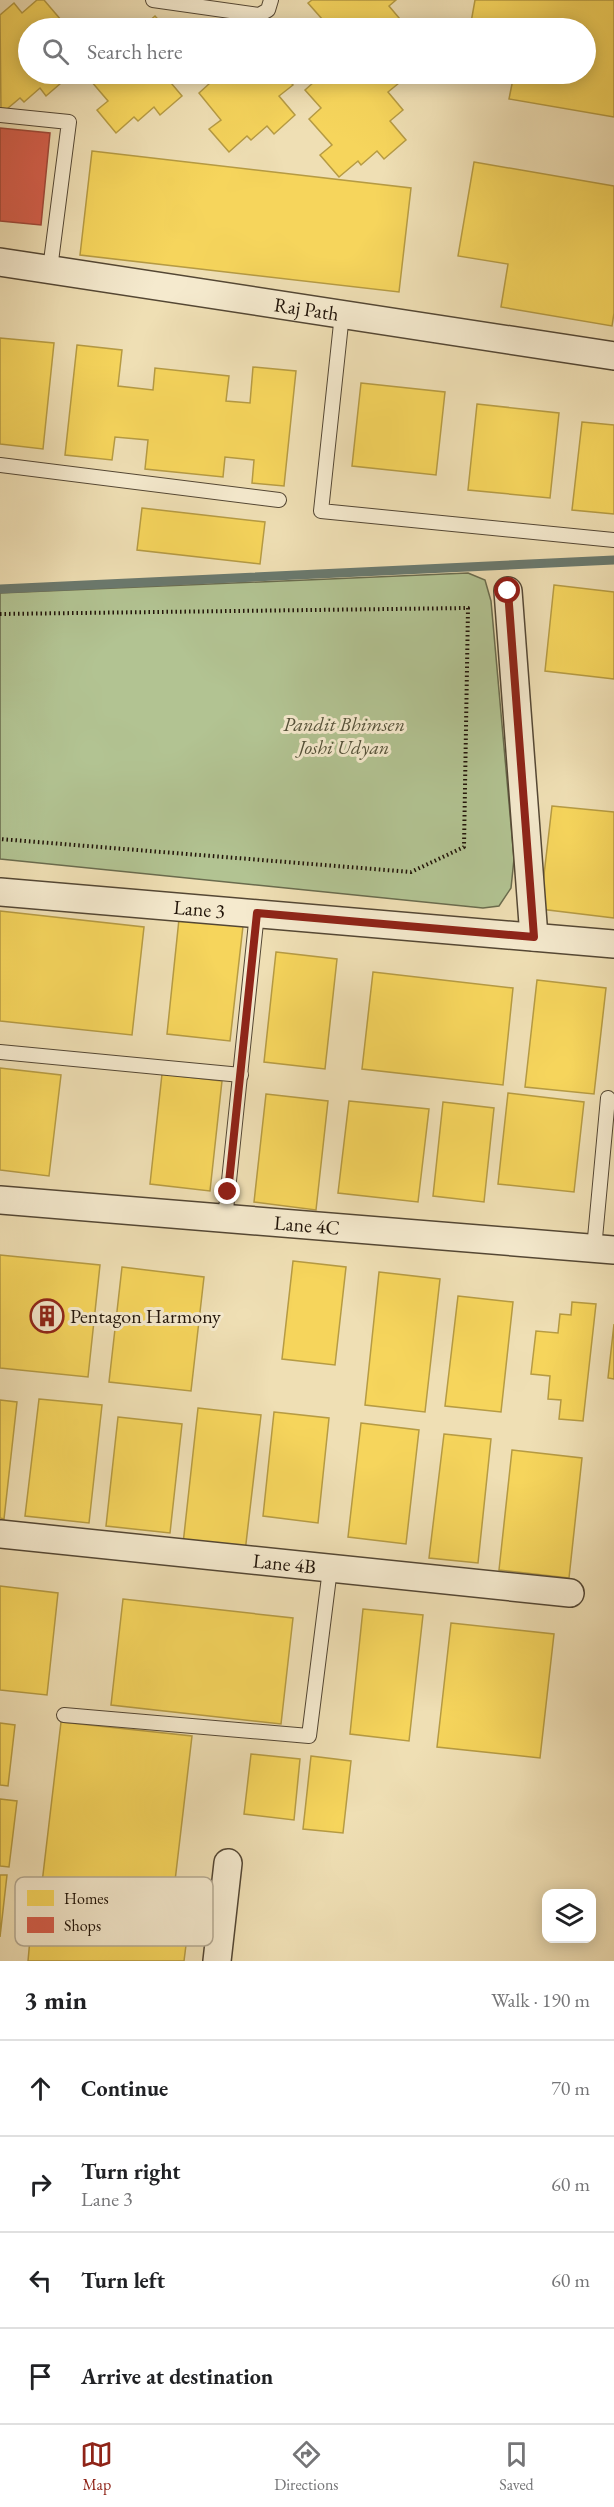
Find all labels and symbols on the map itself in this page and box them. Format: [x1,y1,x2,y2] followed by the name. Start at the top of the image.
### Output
[272,291,341,327] street label: Raj Path
[494,577,520,603] route start
[283,711,405,760] park label: Pandit Bhimsen Joshi Udyan
[172,894,226,924] street label: Lane 3
[214,1178,240,1204] route end
[273,1209,341,1241] street label: Lane 4C
[29,1298,65,1334] building icon: Pentagon Harmony
[70,1303,221,1329] place label: Pentagon Harmony
[252,1547,317,1580] street label: Lane 4B
[15,1877,213,1946] legend
[64,1888,109,1909] text: Homes
[64,1915,101,1936] text: Shops

